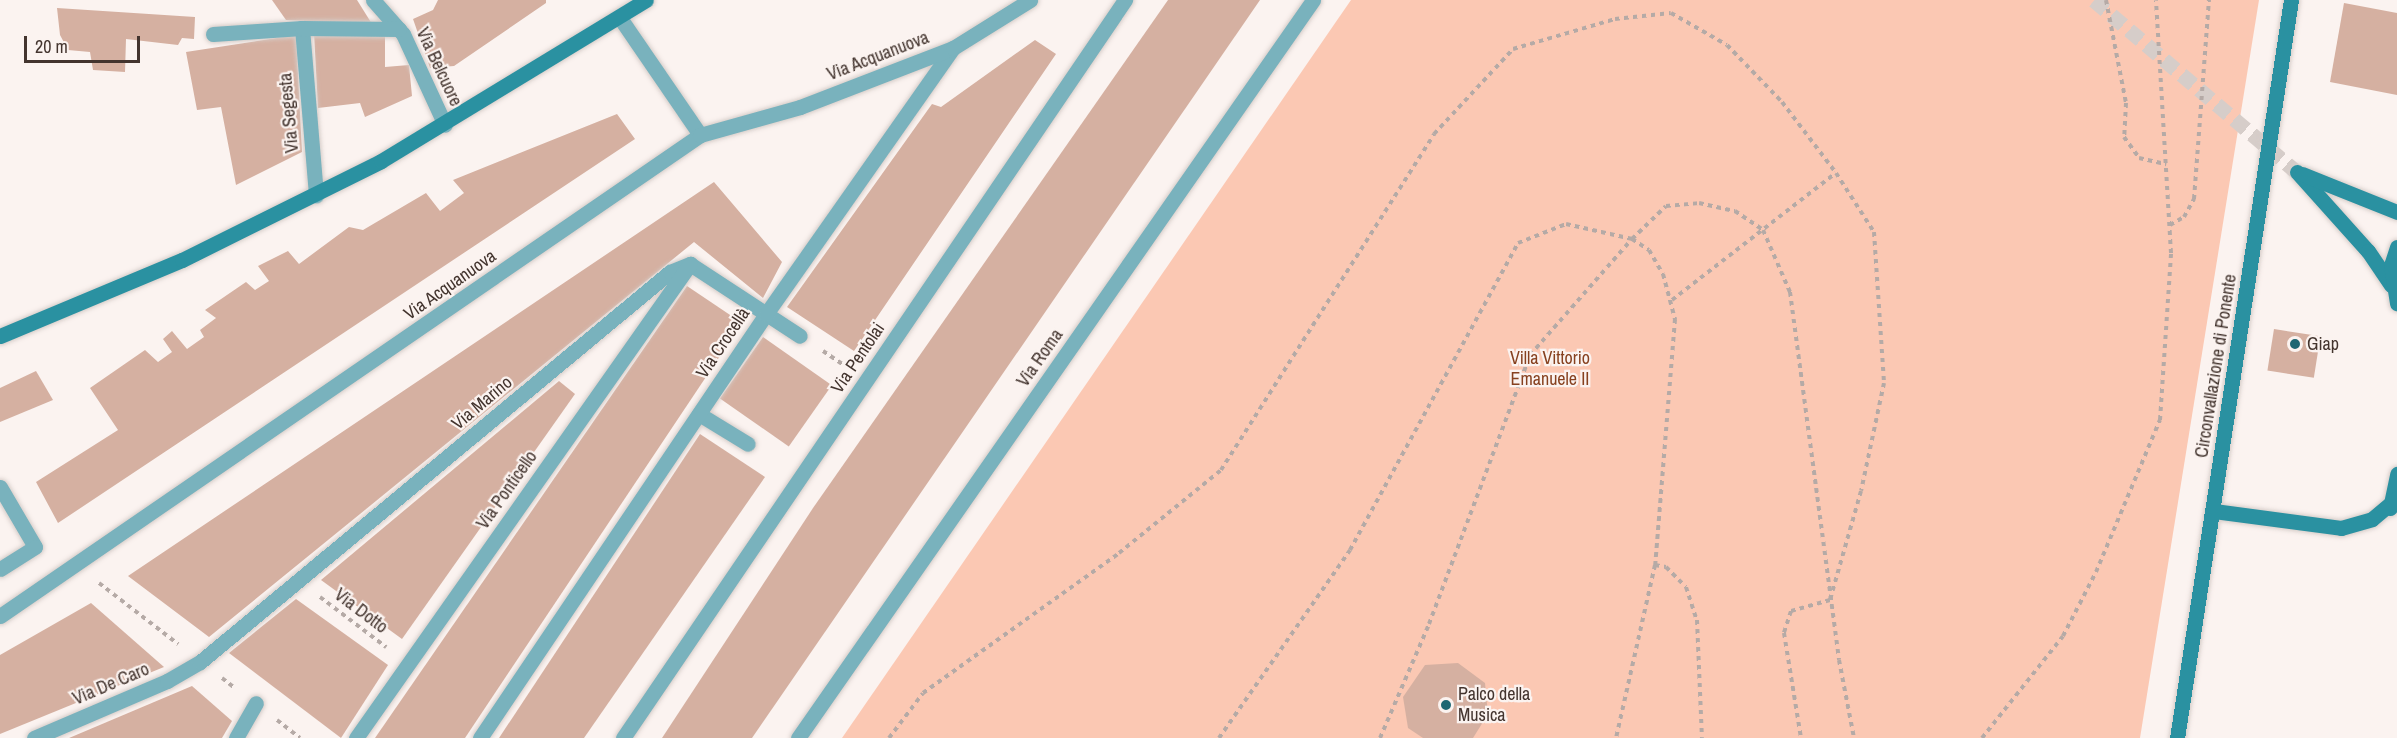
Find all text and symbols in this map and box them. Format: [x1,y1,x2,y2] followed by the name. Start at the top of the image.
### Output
[27,24,142,62] scale bar
[411,24,467,110] street label: Via Belcuore
[824,27,932,85] street label: Via Acquanuova
[35,34,68,59] text: 20 m
[275,72,303,154] street label: Via Segesta
[400,245,500,325] street label: Via Acquanuova
[2191,273,2241,459] street label: Circonvallazione di Ponente
[692,304,754,382] street label: Via Crocellà
[827,319,889,397] street label: Via Pentolai
[1012,325,1068,391] street label: Via Roma
[2307,333,2339,355] place label: Giap
[2288,337,2302,351] marker: Giap
[1510,348,1590,391] park label: Villa Vittorio Emanuele II
[448,372,516,434] street label: Via Marino
[472,447,542,533] street label: Via Ponticello
[330,584,392,638] street label: Via Dotto
[70,658,152,710] street label: Via De Caro
[1458,684,1530,726] place label: Palco della Musica
[1439,698,1453,712] marker: Palco della Musica

